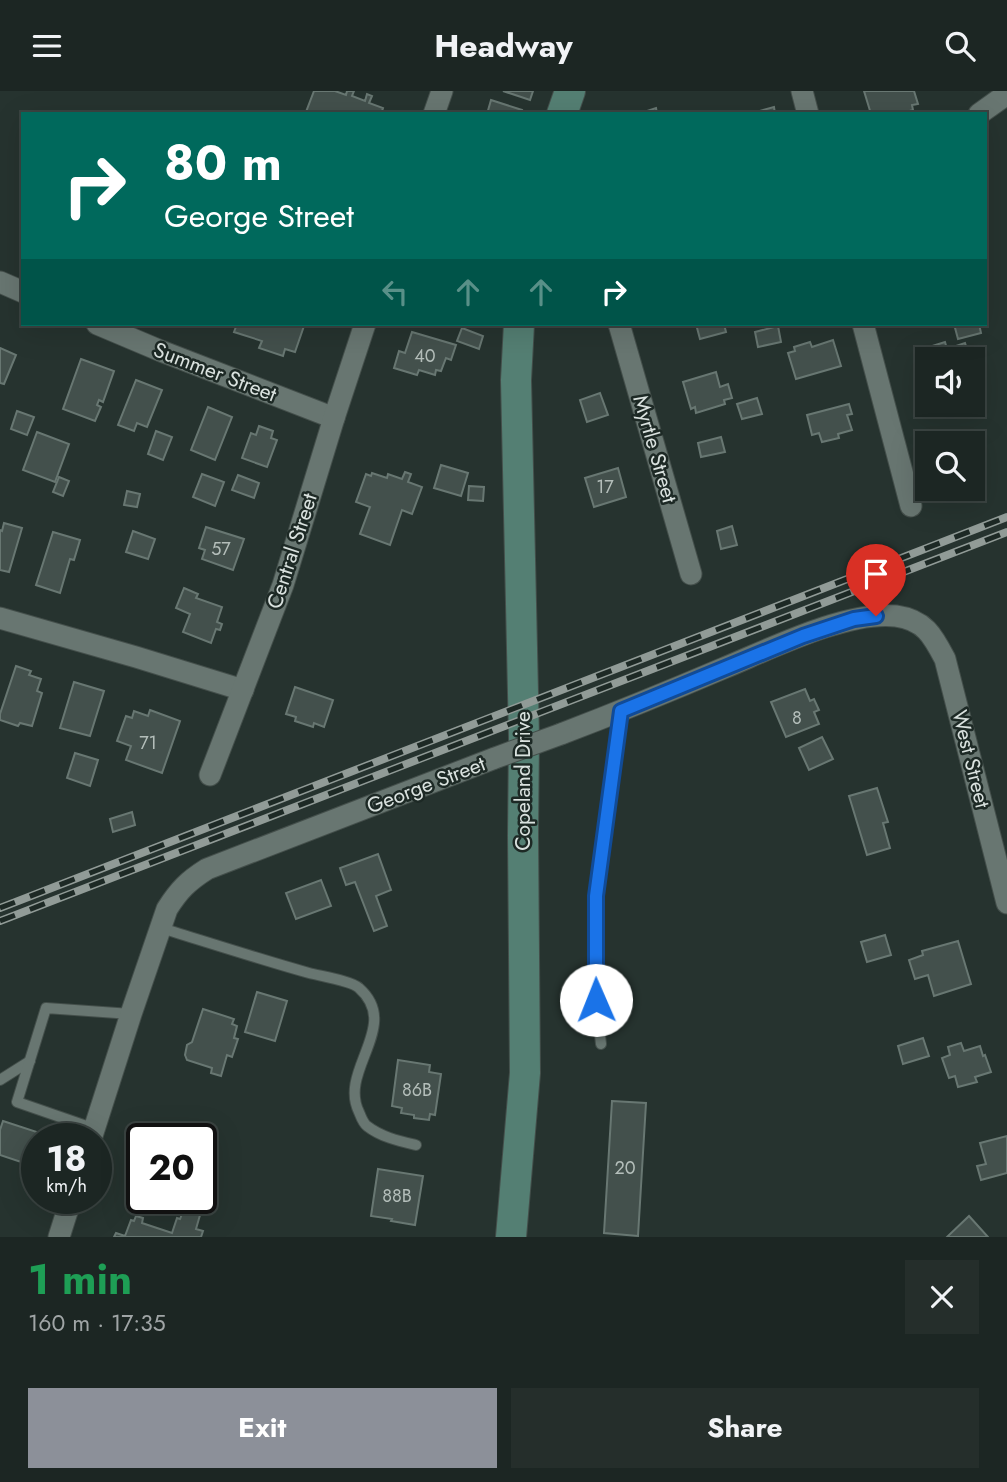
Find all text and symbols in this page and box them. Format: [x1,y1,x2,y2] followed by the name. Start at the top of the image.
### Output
[434,23,573,69] text: Headway
[28,27,66,65] icon: menu
[941,27,979,65] icon: search
[164,128,282,198] text: 80 m
[49,140,140,231] icon: right
[164,193,354,239] text: George Street
[376,273,414,311] icon: left
[449,273,487,311] icon: ahead
[522,273,560,311] icon: ahead
[595,273,633,311] icon: right
[149,335,281,409] street label: Summer Street
[414,343,436,369] house number: 40
[915,347,985,501] map controls
[915,347,985,417] button: sound
[625,392,685,506] street label: Myrtle Street
[915,431,985,501] button: search
[596,474,614,500] house number: 17
[259,489,325,613] street label: Central Street
[211,536,231,562] house number: 57
[846,544,906,616] pin
[857,555,895,593] icon: arrive
[792,705,802,731] house number: 8
[944,707,998,811] street label: West Street
[508,711,538,851] street label: Copeland Drive
[139,730,157,756] house number: 71
[362,749,490,821] street label: George Street
[559,963,633,1037] position arrow
[402,1077,432,1103] house number: 86B
[126,1123,217,1214] speed limit sign: 20
[47,1134,86,1184] text: 18
[614,1155,636,1181] house number: 20
[46,1173,87,1199] text: km/h
[382,1183,412,1209] house number: 88B
[28,1249,132,1310] text: 1 min
[905,1260,979,1334] button: close
[28,1306,166,1340] text: 160 m · 17:35
[28,1388,497,1468] button: Exit
[511,1388,979,1468] button: Share

